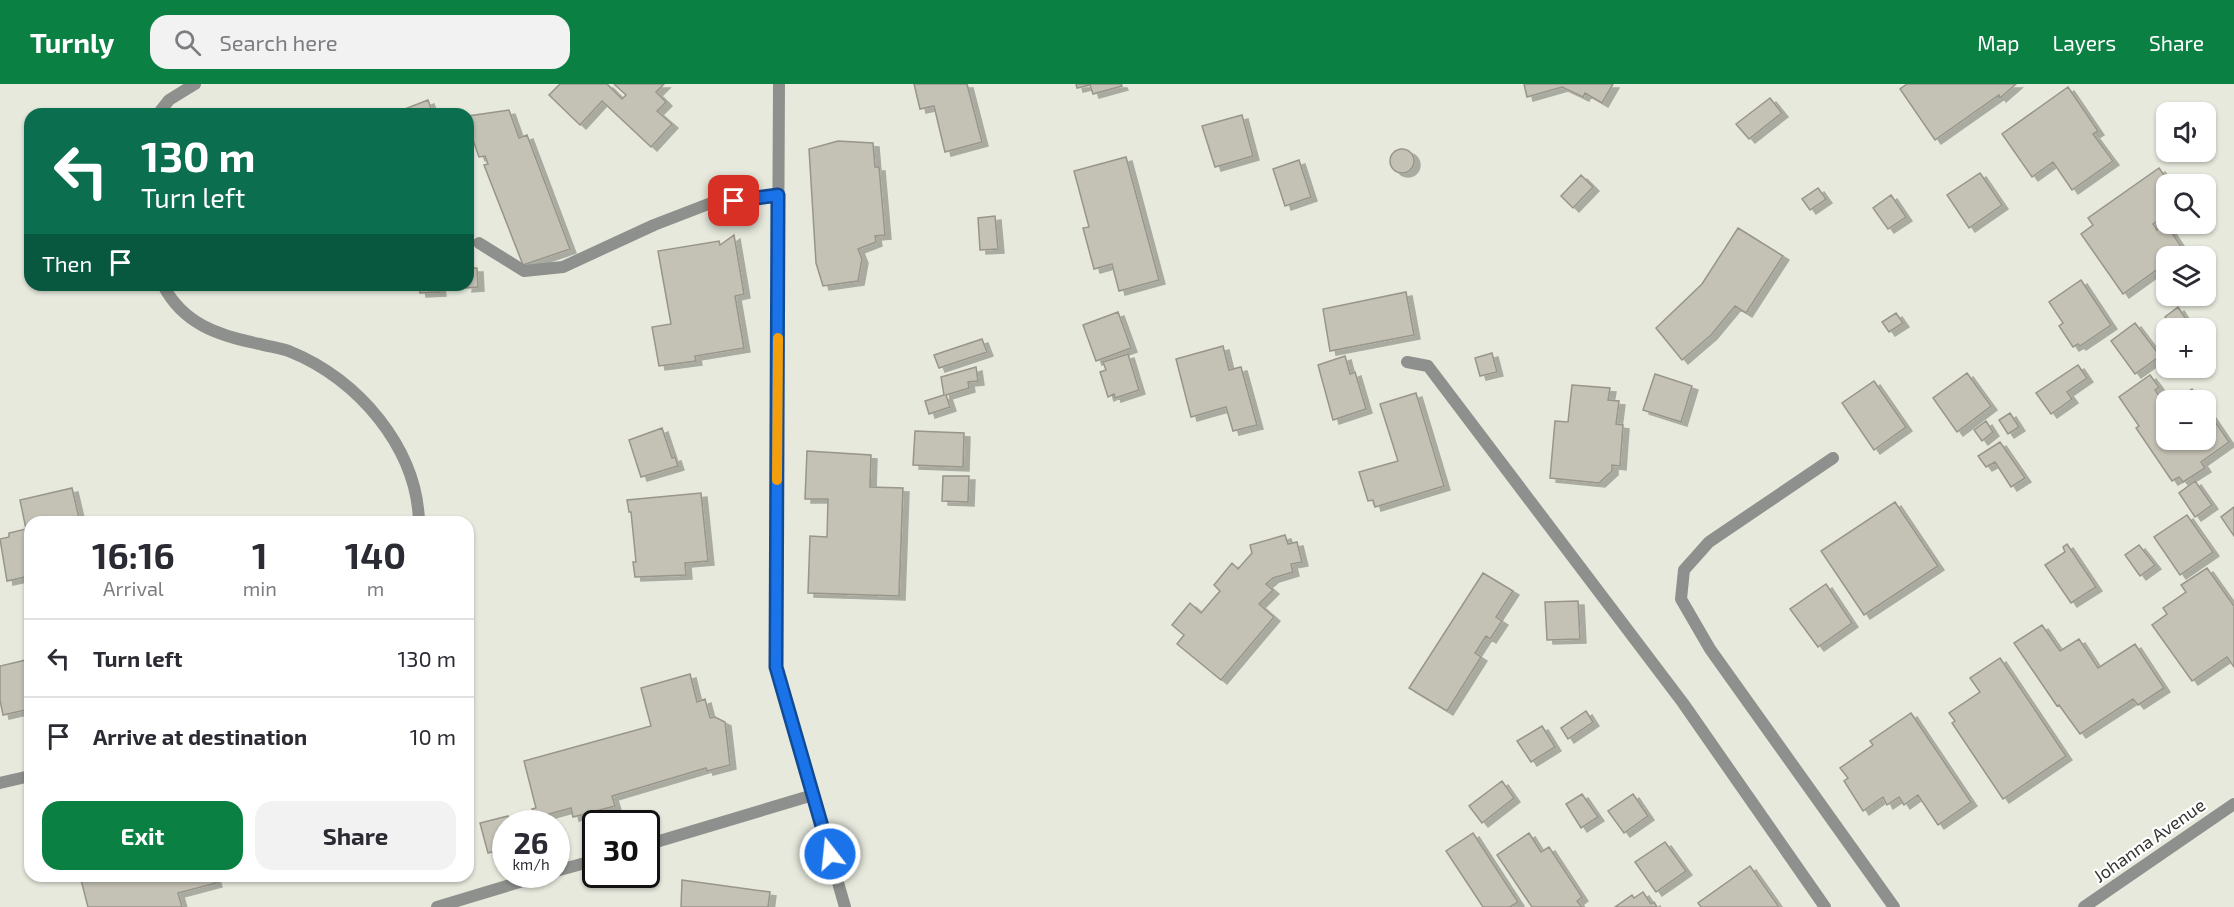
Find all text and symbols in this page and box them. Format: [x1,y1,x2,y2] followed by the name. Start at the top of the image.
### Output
[150,15,570,69] search box
[30,25,114,59] text: Turnly
[171,26,204,59] icon: search
[219,29,338,55] text: Search here
[1977,30,2019,55] text: Map
[2052,30,2116,55] text: Layers
[2149,30,2204,55] text: Share
[2156,102,2216,450] map controls
[2156,102,2216,162] button: sound
[141,130,256,180] text: 130 m
[42,132,120,210] icon: left
[2156,174,2216,234] button: search
[708,175,759,226] pin
[141,181,245,213] text: Turn left
[717,184,750,217] icon: arrive
[104,246,137,279] icon: arrive
[2156,246,2216,306] button: layers
[42,250,92,276] text: Then
[2156,318,2216,378] button: +
[2156,390,2216,450] button: −
[92,533,175,576] text: 16:16
[252,533,268,576] text: 1
[345,533,406,576] text: 140
[103,576,164,600] text: Arrival
[243,576,277,600] text: min
[367,576,384,600] text: m
[42,642,75,675] icon: left
[93,645,182,671] text: Turn left
[398,645,456,671] text: 130 m
[42,720,75,753] icon: arrive
[93,723,307,749] text: Arrive at destination
[410,723,456,749] text: 10 m
[2089,793,2209,887] street label: Johanna Avenue
[42,801,243,870] button: Exit
[255,801,456,870] button: Share
[582,810,660,888] speed limit sign: 30
[798,822,862,886] position arrow
[513,824,549,860] text: 26
[512,855,550,873] text: km/h

